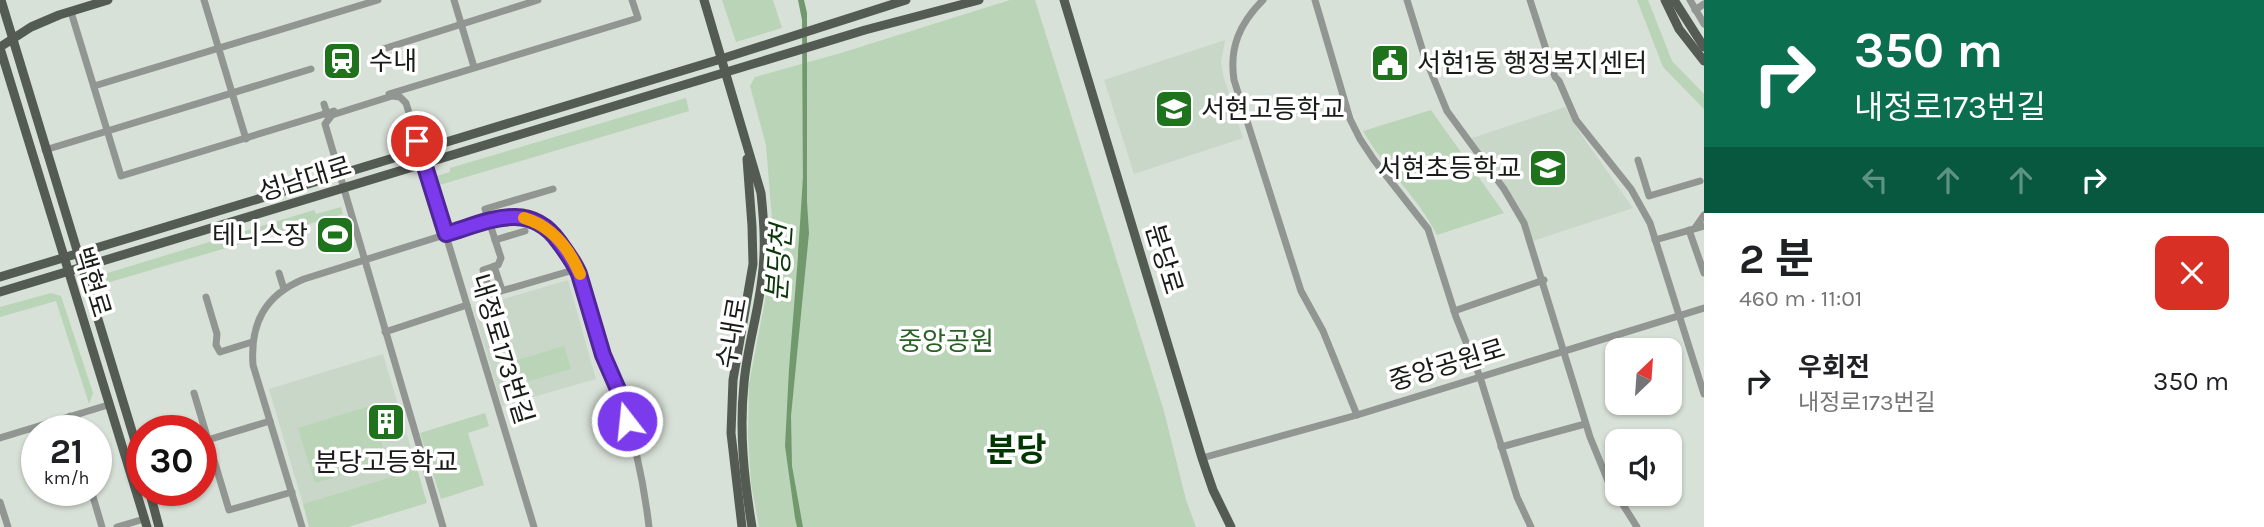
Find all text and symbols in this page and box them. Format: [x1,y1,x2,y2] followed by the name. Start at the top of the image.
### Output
[1854,22,2003,79] text: 350 m
[1739,28,1830,119] icon: right
[321,40,363,82] station icon: 수내
[1369,42,1411,84] public building icon: 서현1동 행정복지센터
[369,46,417,77] place label: 수내
[1417,48,1647,79] place label: 서현1동 행정복지센터
[1153,88,1195,130] school or university icon: 서현고등학교
[1854,89,2046,126] text: 내정로173번길
[1201,94,1345,125] place label: 서현고등학교
[387,111,447,171] pin
[398,122,436,160] icon: arrive
[1527,147,1569,189] school or university icon: 서현초등학교
[255,150,355,208] street label: 성남대로
[1377,153,1521,184] place label: 서현초등학교
[1856,161,1894,199] icon: left
[1929,161,1967,199] icon: ahead
[2002,161,2040,199] icon: ahead
[2075,161,2113,199] icon: right
[314,214,356,256] sports icon: 테니스장
[212,220,308,251] place label: 테니스장
[760,220,798,303] water label: 분당천
[1139,220,1189,298] street label: 분당로
[1739,234,1814,284] text: 2 분
[2155,236,2229,310] button: close
[67,243,117,321] street label: 백현로
[464,270,540,428] street label: 내정로173번길
[1739,285,1862,312] text: 460 m · 11:01
[711,295,753,371] street label: 수내로
[898,326,994,357] park label: 중앙공원
[1385,333,1509,397] street label: 중앙공원로
[1605,338,1682,415] north arrow
[1605,338,1682,506] map controls
[1798,352,1870,383] text: 우회전
[1739,362,1777,400] icon: right
[2153,366,2229,397] text: 350 m
[590,384,664,458] position arrow
[1798,389,1936,416] text: 내정로173번길
[365,401,407,443] building icon: 분당고등학교
[126,415,217,506] speed limit sign: 30
[1605,429,1682,506] button: sound
[50,431,83,472] text: 21
[986,431,1046,469] district label: 분당
[314,447,458,478] place label: 분당고등학교
[44,467,89,489] text: km/h

